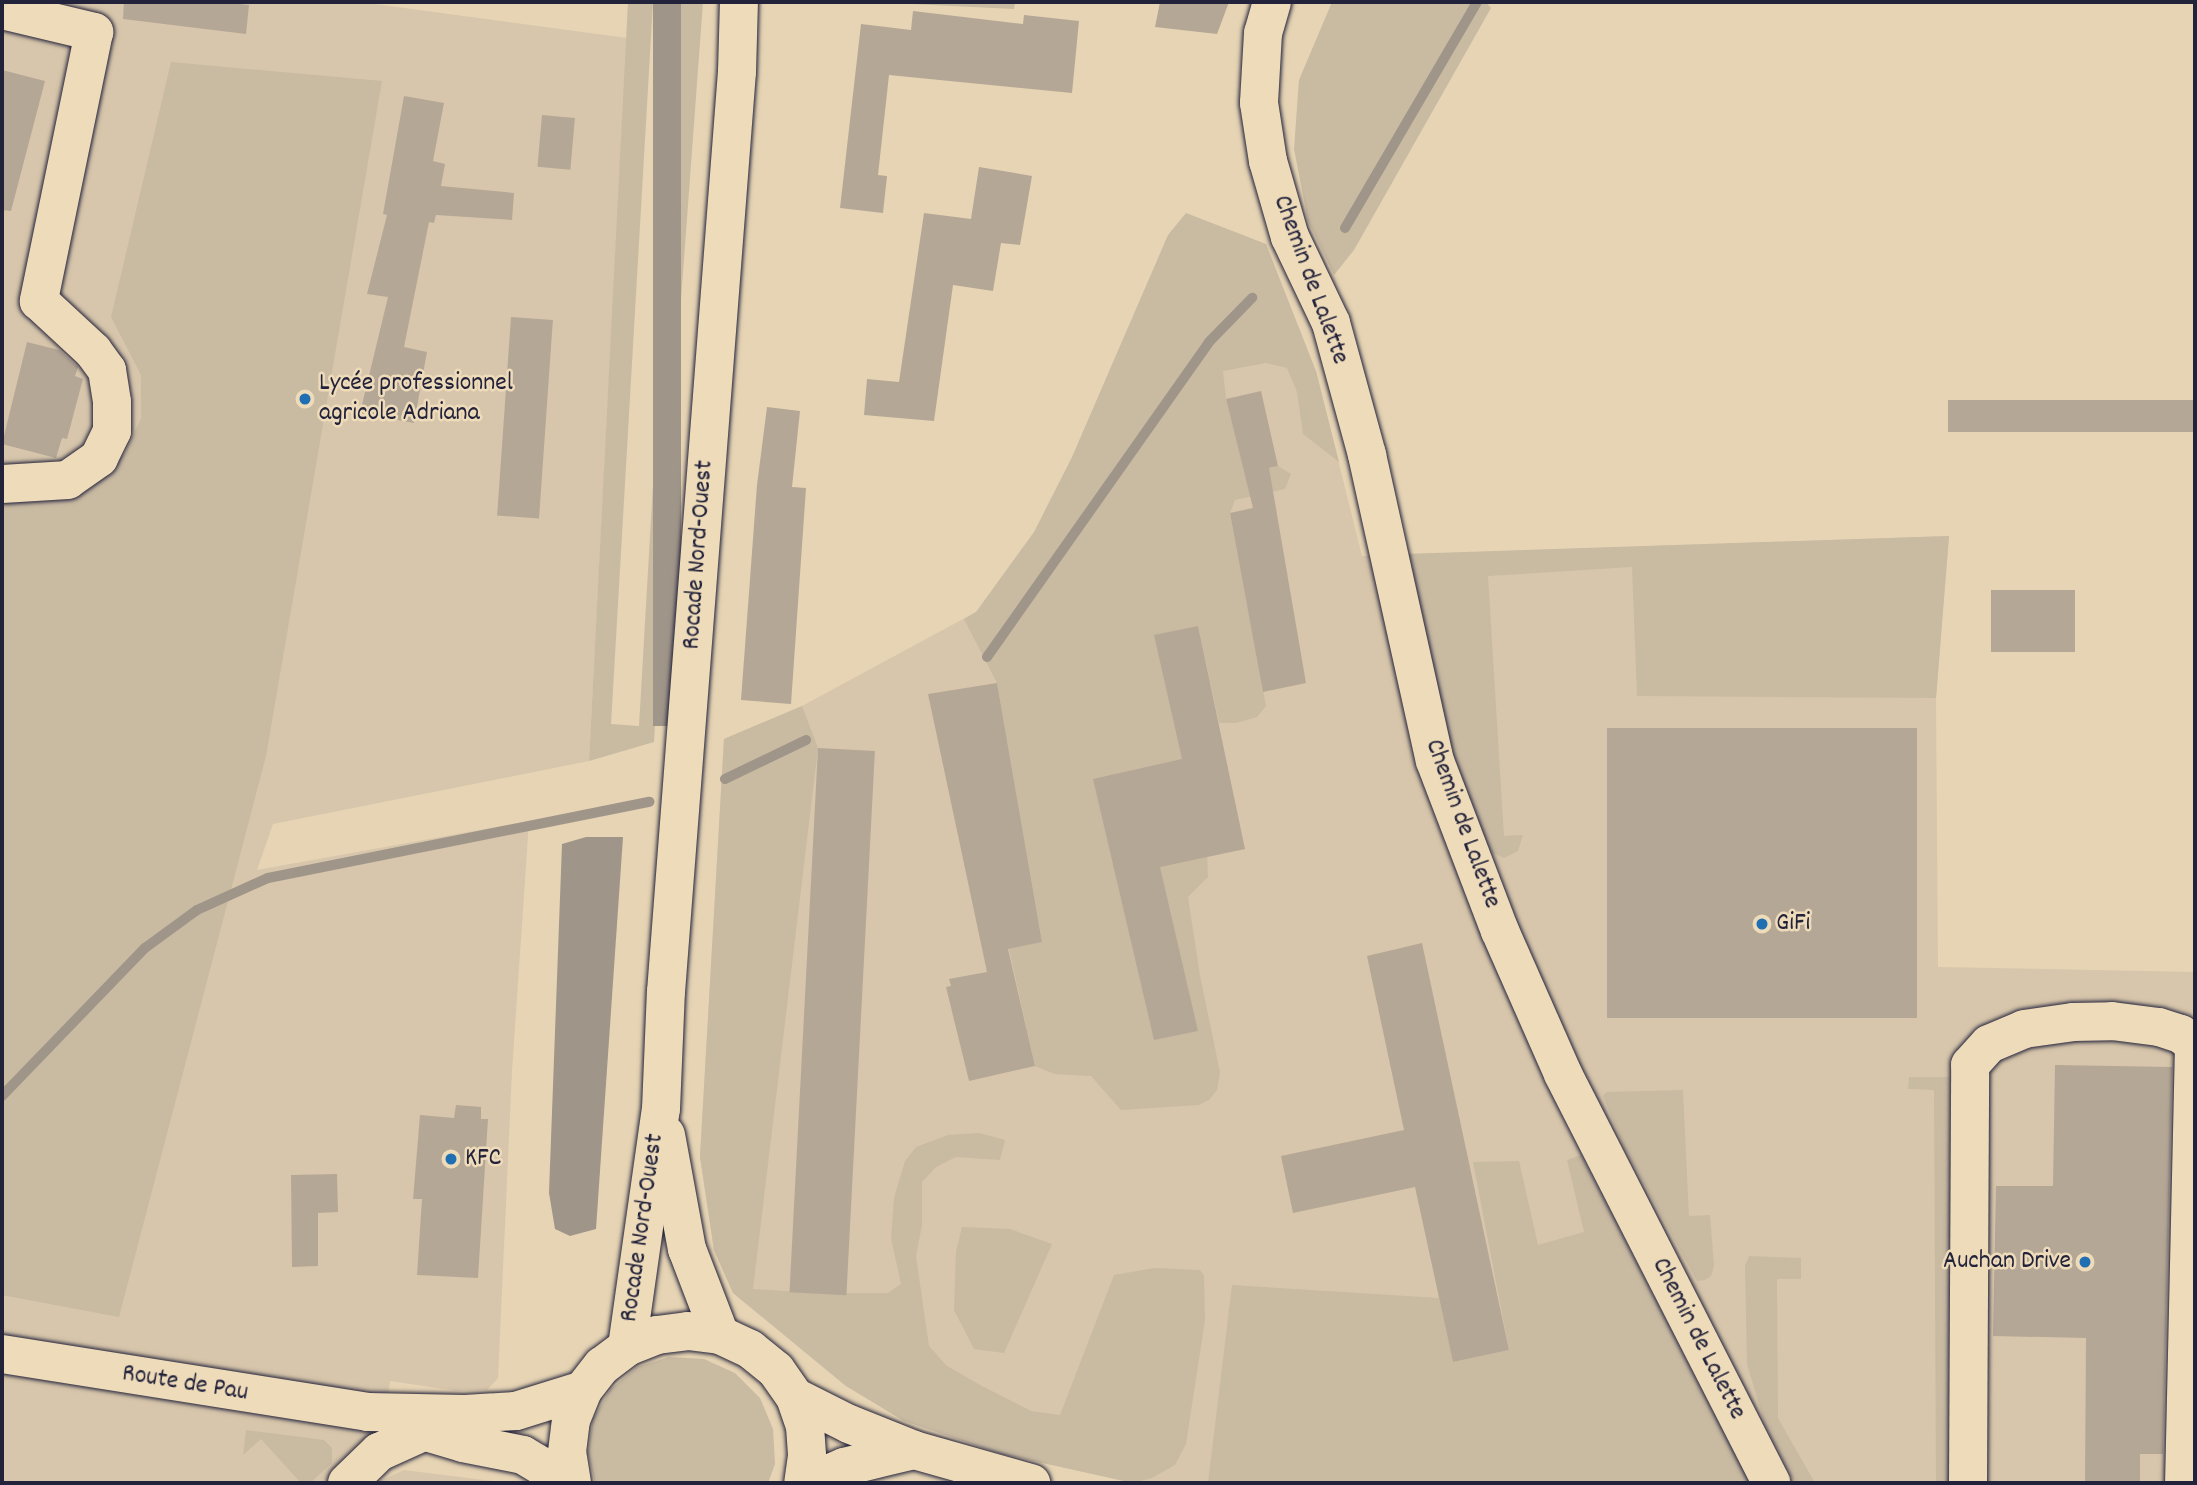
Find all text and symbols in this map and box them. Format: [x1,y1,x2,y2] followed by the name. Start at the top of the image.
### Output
[1265,191,1355,369] street label: Chemin de Lalette
[319,368,513,430] place label: Lycée professionnel agricole Adriana
[297,391,313,407] marker: Lycée professionnel agricole Adriana
[677,459,721,651] street label: Rocade Nord-Ouest
[1417,735,1507,913] street label: Chemin de Lalette
[1776,908,1810,940] place label: GiFi
[1754,916,1770,932] marker: GiFi
[614,1132,672,1324] street label: Rocade Nord-Ouest
[465,1143,501,1175] place label: KFC
[443,1151,459,1167] marker: KFC
[1943,1246,2071,1278] place label: Auchan Drive
[1644,1253,1752,1425] street label: Chemin de Lalette
[2077,1254,2093,1270] marker: Auchan Drive
[120,1359,250,1409] street label: Route de Pau

